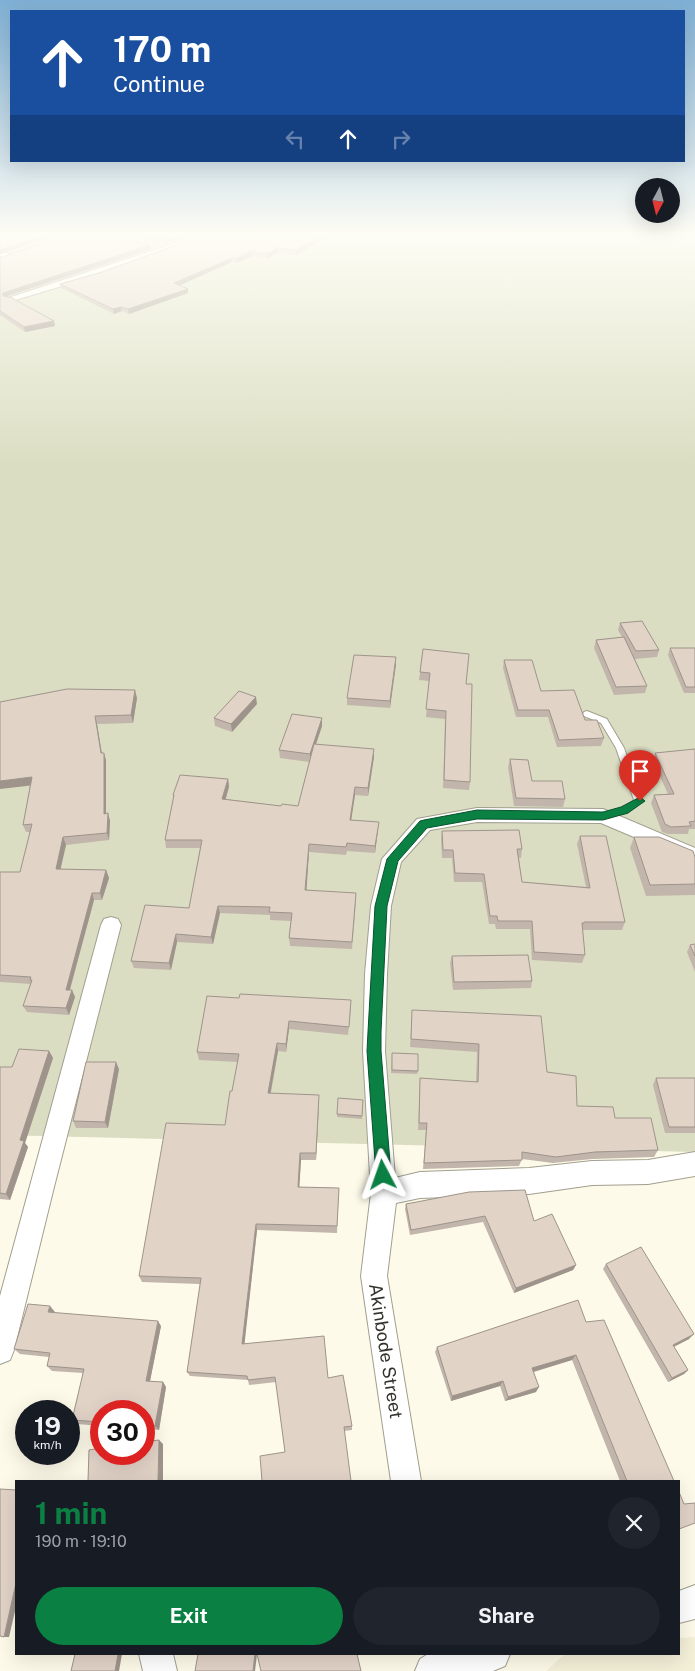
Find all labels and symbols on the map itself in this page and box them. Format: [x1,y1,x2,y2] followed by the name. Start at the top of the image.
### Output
[635,178,680,222] north arrow
[619,750,661,801] pin
[356,1148,408,1200] position arrow
[365,1282,407,1420] street label: Akinbode Street
[90,1400,155,1465] speed limit sign: 30

